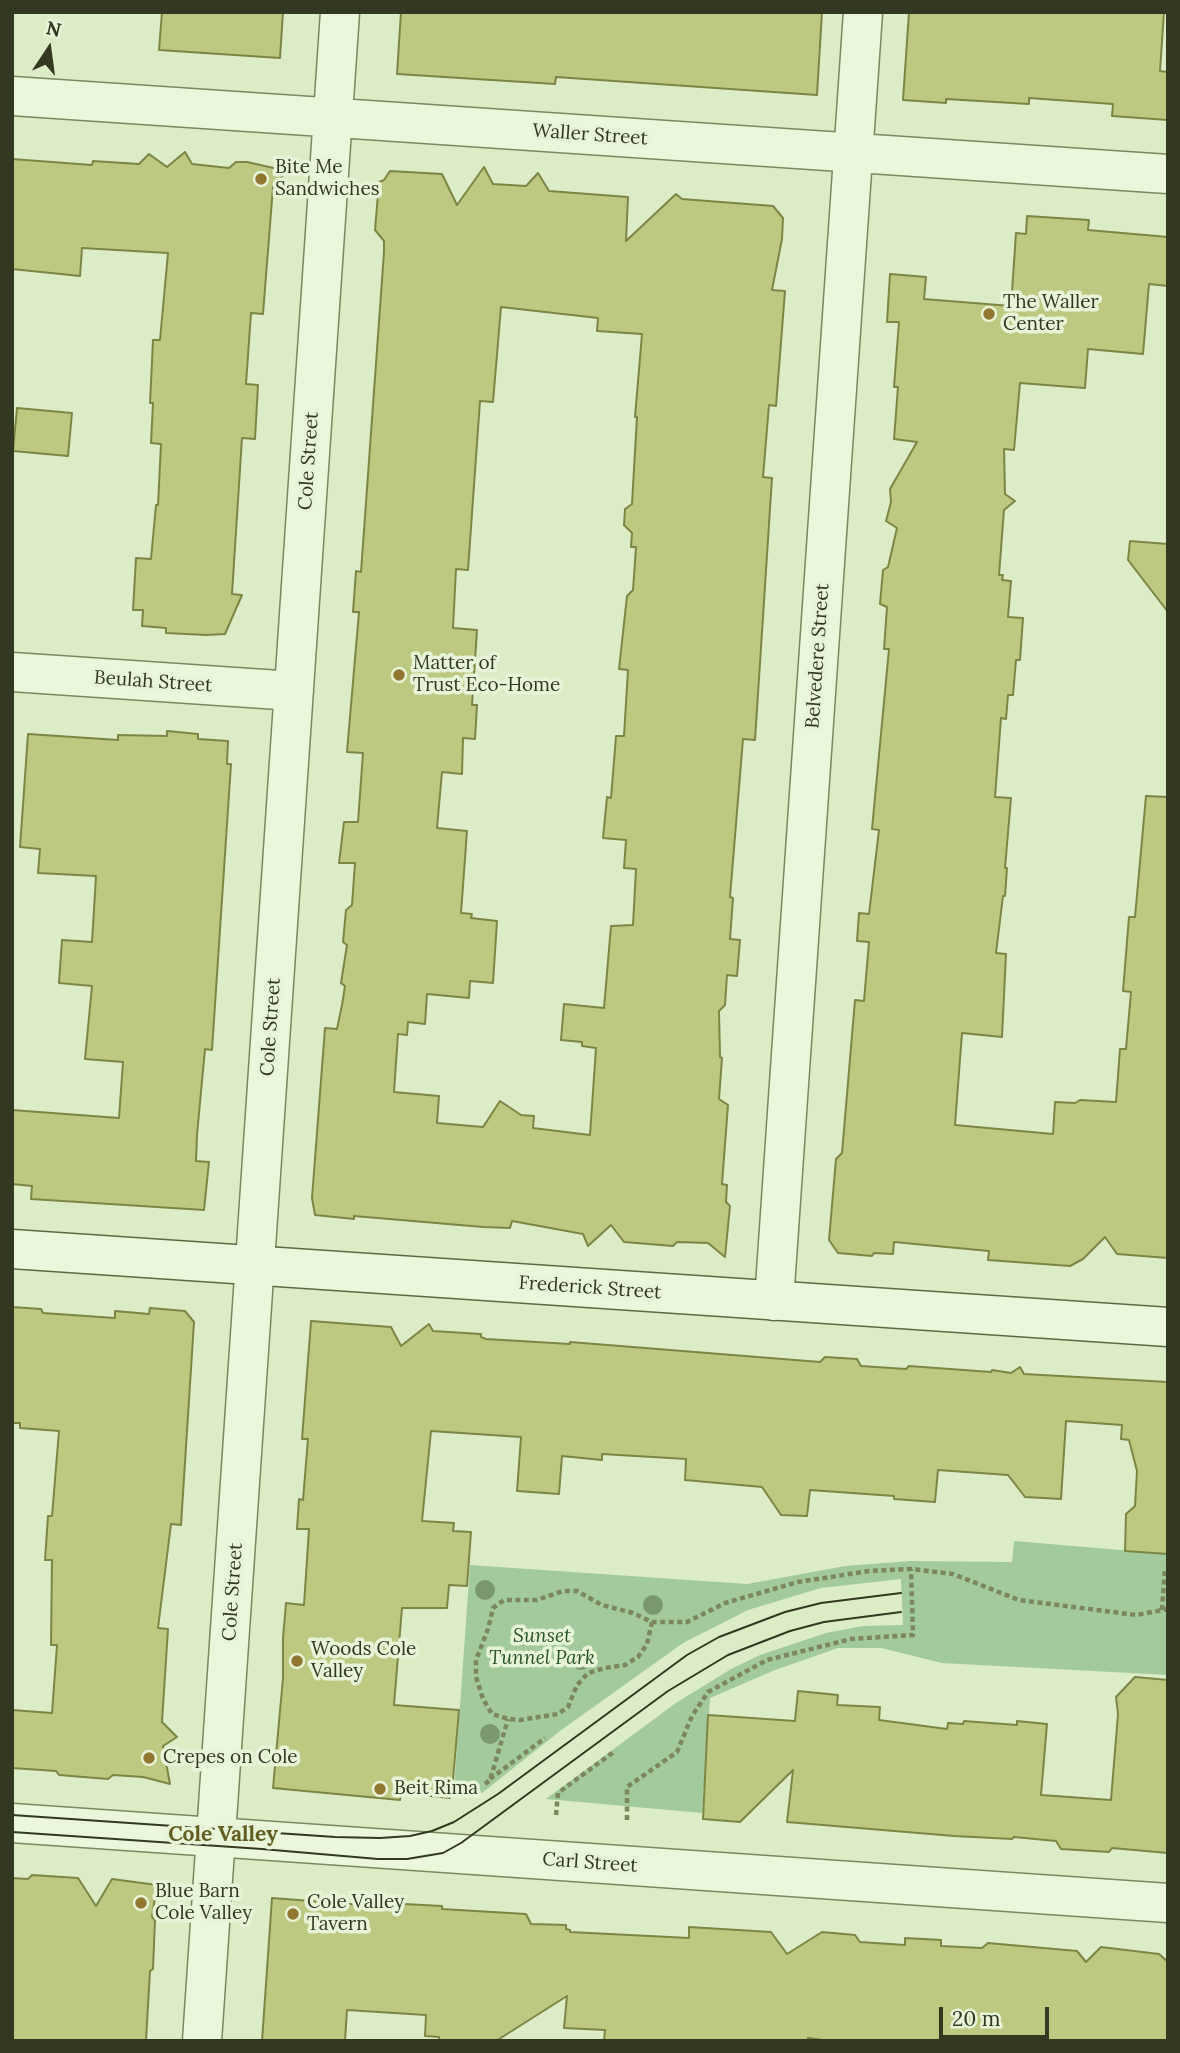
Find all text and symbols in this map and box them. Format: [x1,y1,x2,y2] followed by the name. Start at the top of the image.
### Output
[14,14,84,84] north arrow
[44,15,64,42] text: N
[532,120,648,150] street label: Waller Street
[275,157,380,201] place label: Bite Me Sandwiches
[253,171,269,187] marker: Bite Me Sandwiches
[1003,292,1099,336] place label: The Waller Center
[981,306,997,322] marker: The Waller Center
[294,411,324,511] street label: Cole Street
[802,582,834,730] street label: Belvedere Street
[413,653,560,697] place label: Matter of Trust Eco-Home
[93,666,213,698] street label: Beulah Street
[391,667,407,683] marker: Matter of Trust Eco-Home
[256,977,286,1077] street label: Cole Street
[518,1272,662,1304] street label: Frederick Street
[218,1542,248,1642] street label: Cole Street
[489,1626,595,1670] park label: Sunset Tunnel Park
[311,1639,416,1683] place label: Woods Cole Valley
[289,1653,305,1669] marker: Woods Cole Valley
[163,1747,298,1769] place label: Crepes on Cole
[141,1750,157,1766] marker: Crepes on Cole
[394,1778,478,1800] place label: Beit Rima
[372,1781,388,1797] marker: Beit Rima
[168,1822,278,1848] district label: Cole Valley
[542,1848,638,1878] street label: Carl Street
[155,1881,252,1925] place label: Blue Barn Cole Valley
[307,1892,404,1936] place label: Cole Valley Tavern
[133,1895,149,1911] marker: Blue Barn Cole Valley
[285,1906,301,1922] marker: Cole Valley Tavern
[942,1994,1052,2038] scale bar
[952,2005,1001,2032] text: 20 m

